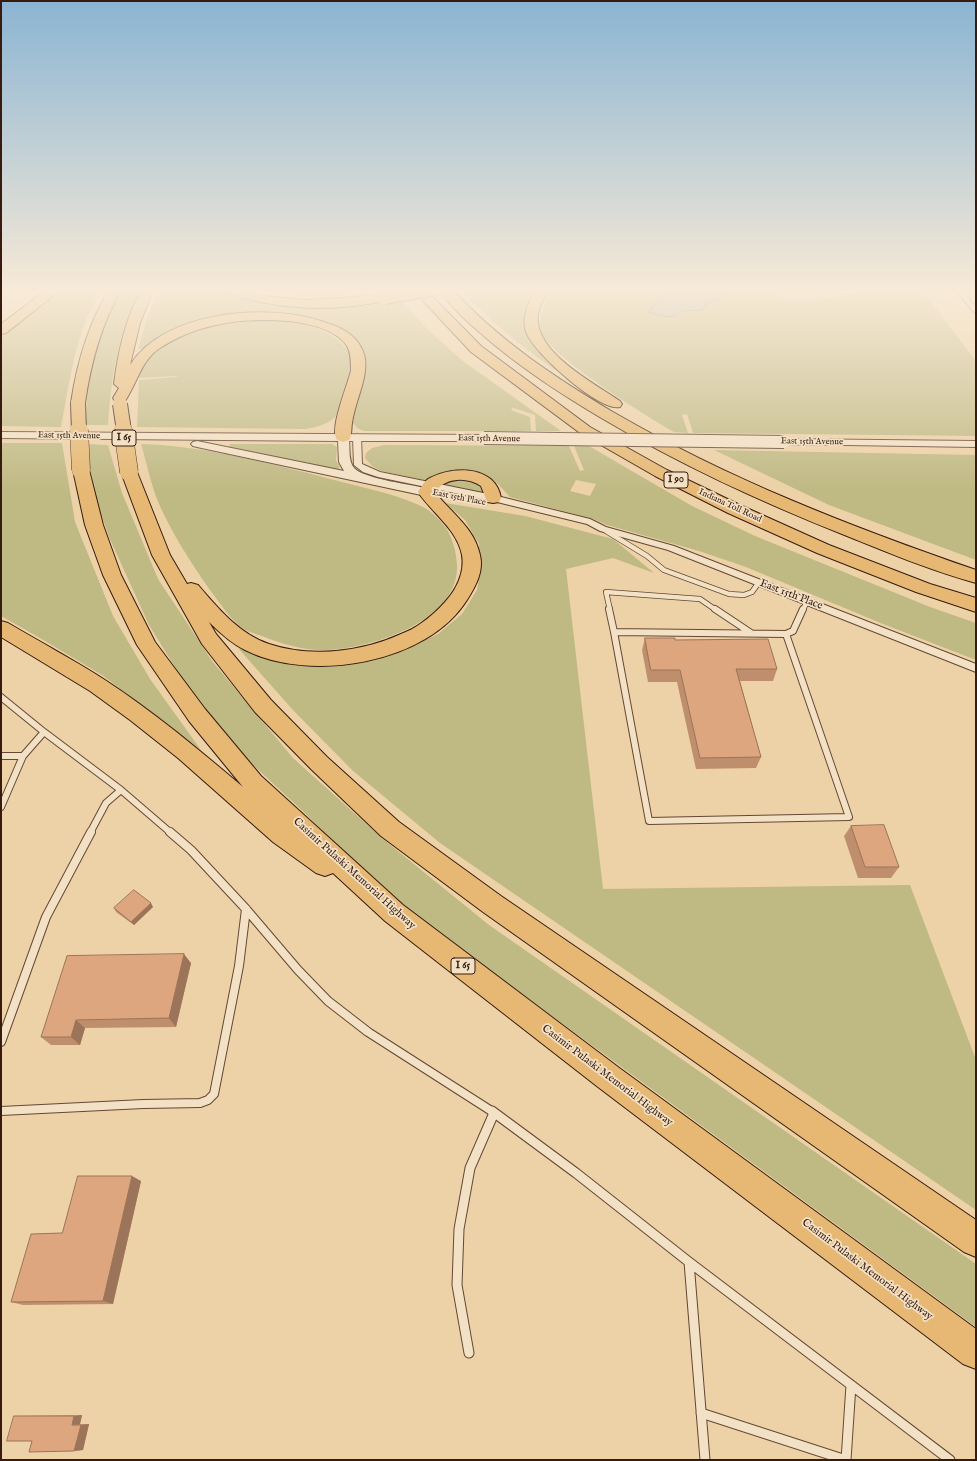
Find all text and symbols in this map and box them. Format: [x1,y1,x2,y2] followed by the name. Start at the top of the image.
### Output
[38,430,100,442] street label: East 15th Avenue
[112,430,136,446] road number: I 65
[458,433,520,445] street label: East 15th Avenue
[781,436,843,448] street label: East 15th Avenue
[664,472,688,488] road number: I 90
[697,487,763,525] street label: Indiana Toll Road
[431,488,487,508] street label: East 15th Place
[758,577,824,613] street label: East 15th Place
[290,815,418,933] street label: Casimir Pulaski Memorial Highway
[451,958,475,974] road number: I 65
[539,1022,675,1130] street label: Casimir Pulaski Memorial Highway
[799,1216,935,1324] street label: Casimir Pulaski Memorial Highway

